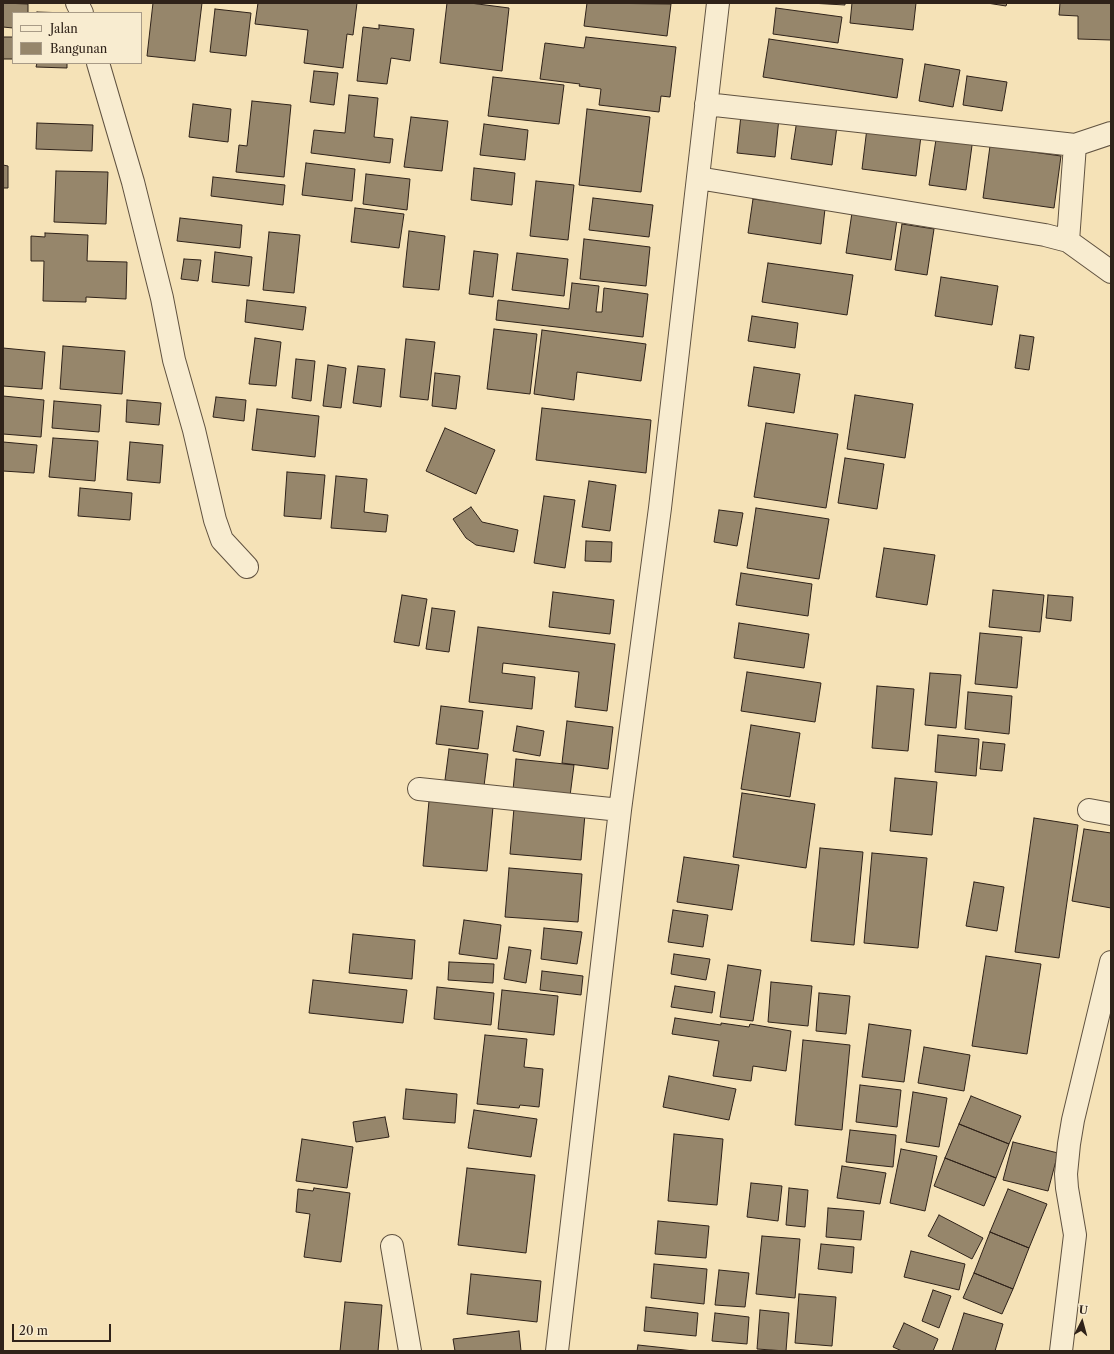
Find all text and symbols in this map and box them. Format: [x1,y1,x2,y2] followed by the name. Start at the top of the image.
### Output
[12,12,142,64] legend
[50,21,78,36] text: Jalan
[50,41,107,56] text: Bangunan
[1062,1302,1102,1342] north arrow
[1078,1303,1088,1317] text: U
[14,1316,113,1342] scale bar
[19,1323,48,1338] text: 20 m

